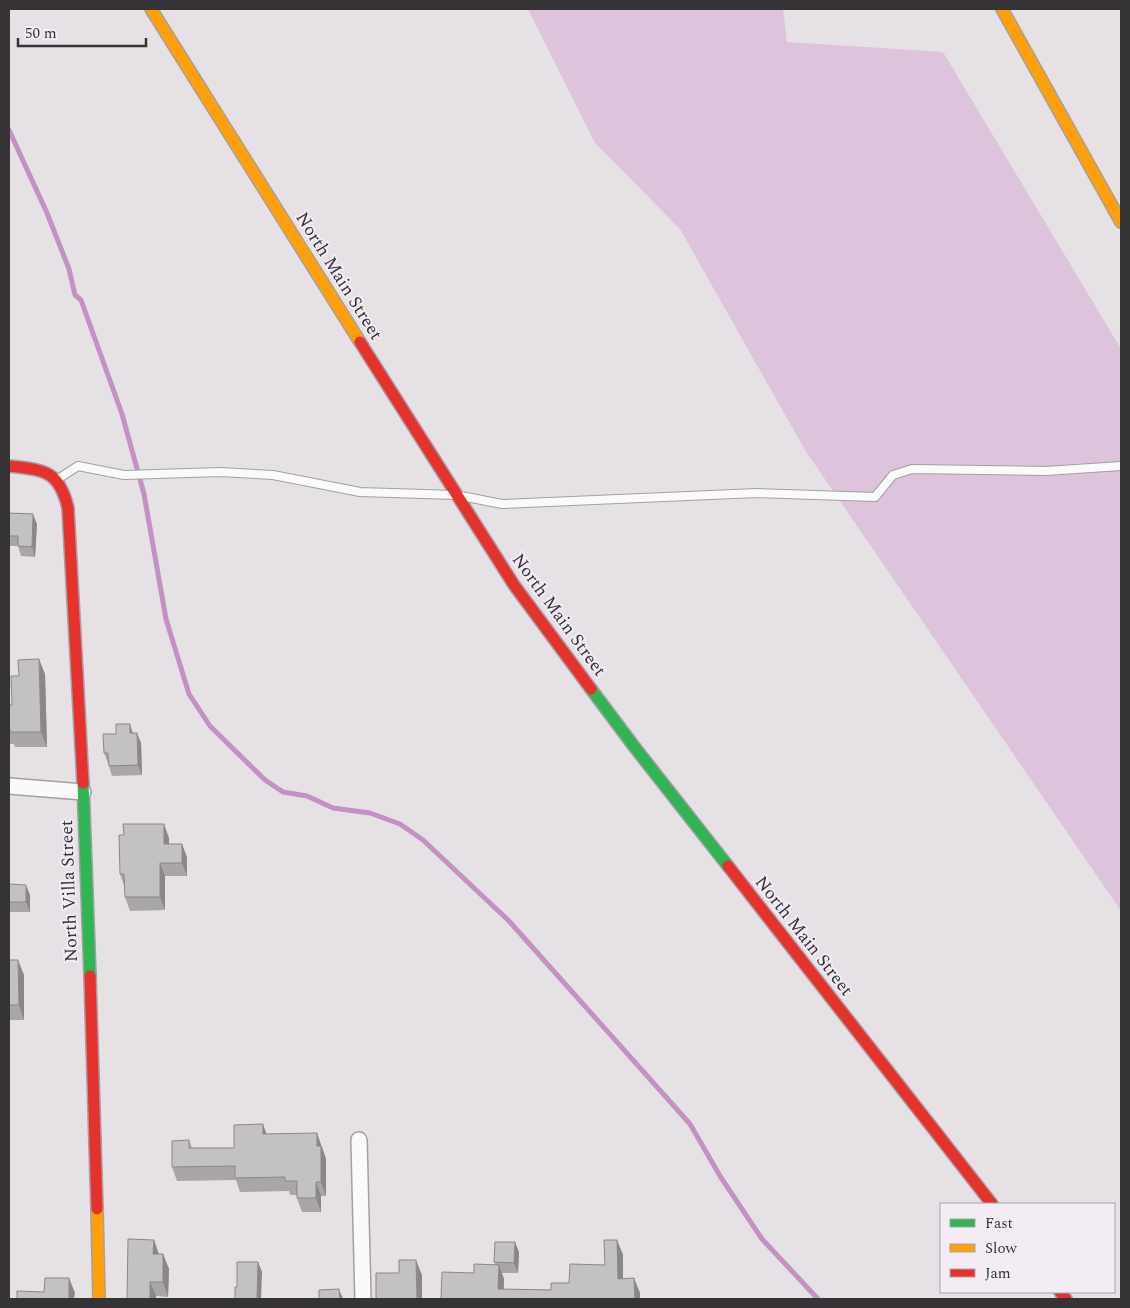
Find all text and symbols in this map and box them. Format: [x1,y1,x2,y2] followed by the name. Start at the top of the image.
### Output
[18,15,145,47] scale bar
[25,22,57,45] text: 50 m
[289,207,389,345] street label: North Main Street
[505,548,613,682] street label: North Main Street
[53,819,85,963] street label: North Villa Street
[748,870,860,1002] street label: North Main Street
[940,1203,1115,1293] legend
[985,1212,1013,1235] text: Fast
[985,1237,1017,1260] text: Slow
[985,1262,1011,1285] text: Jam

